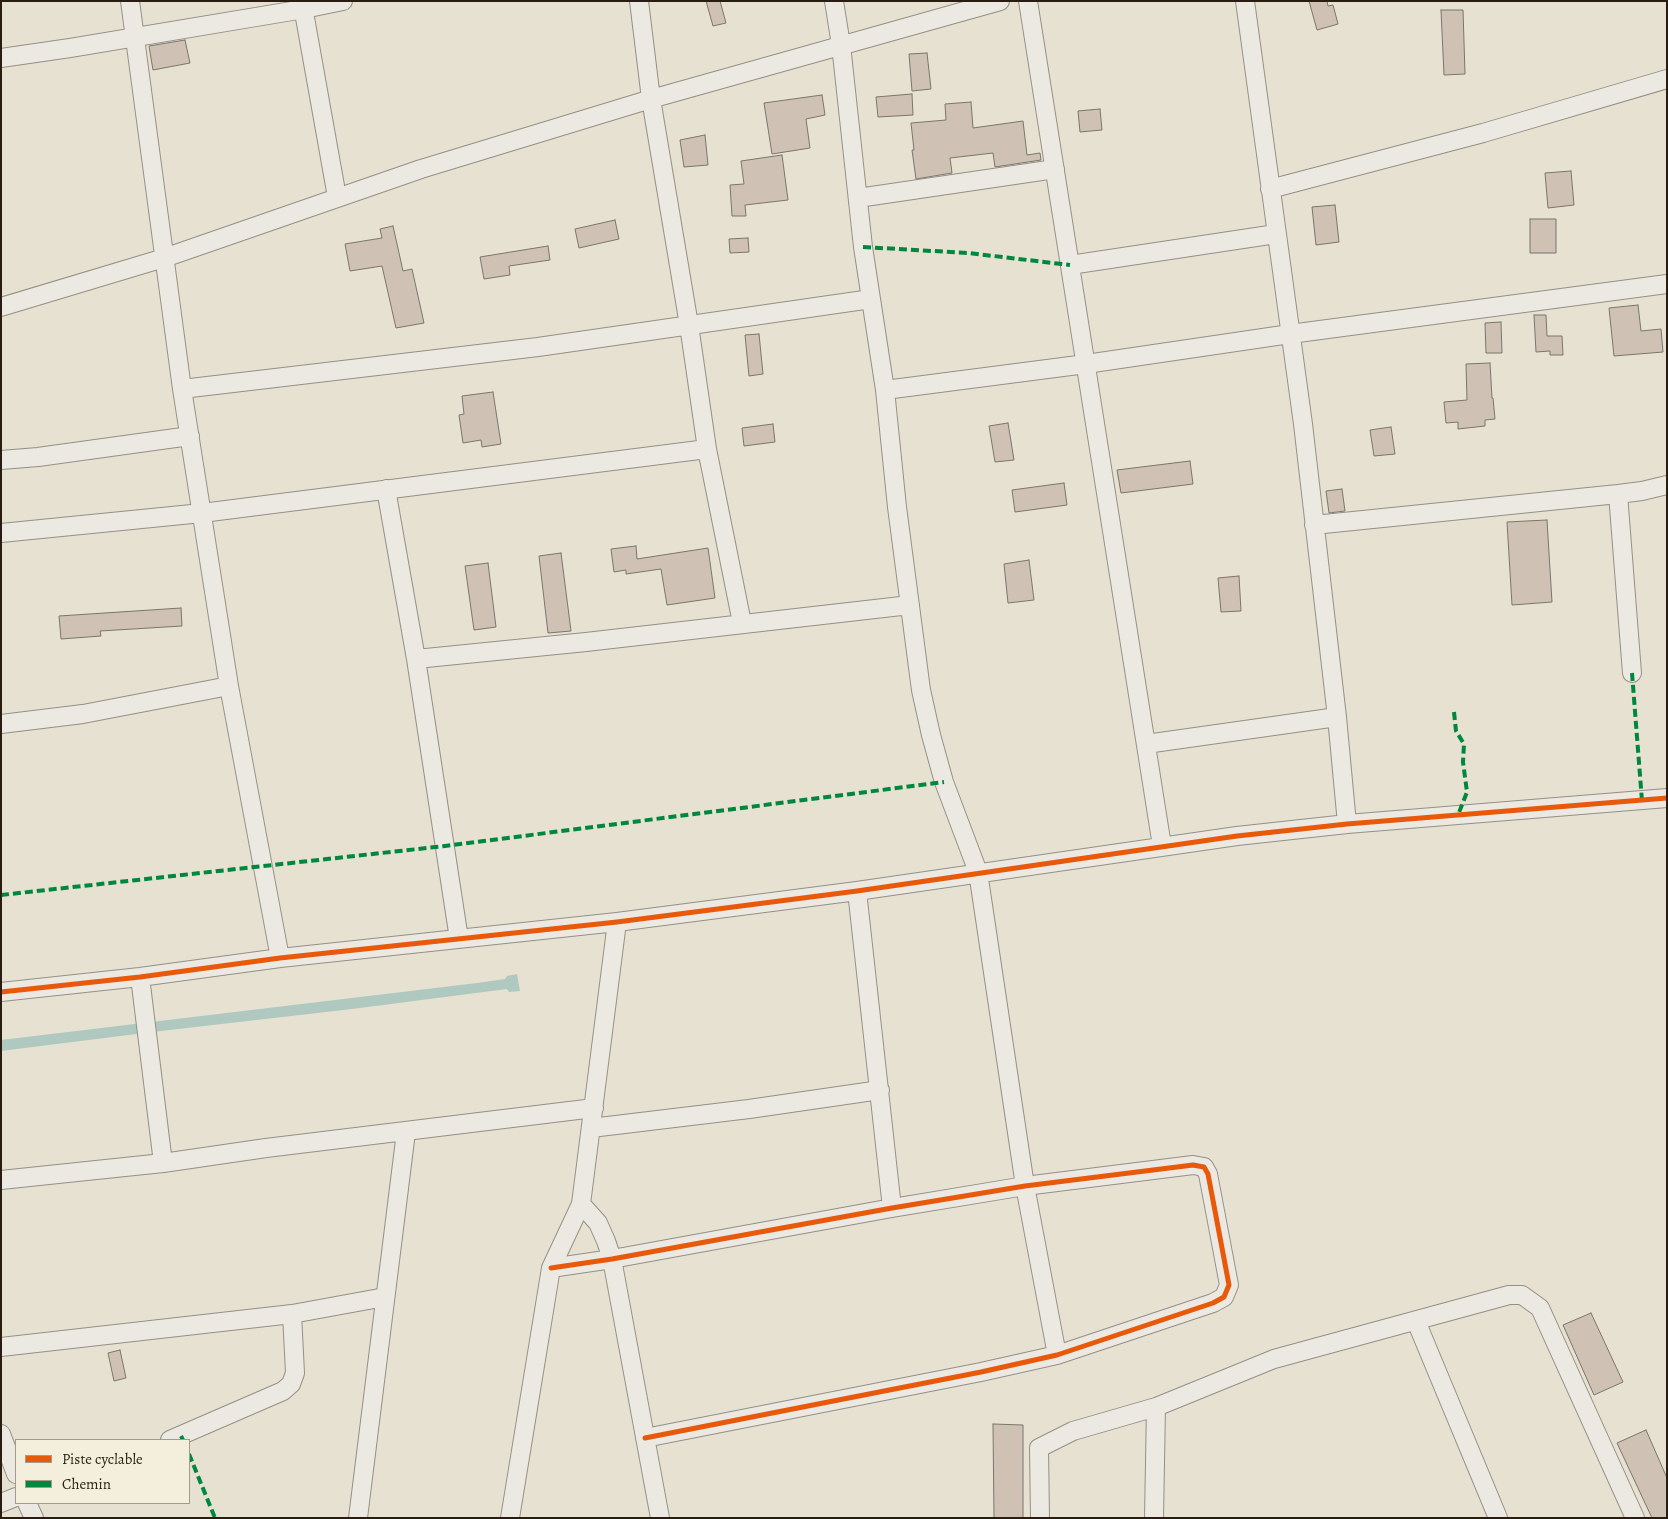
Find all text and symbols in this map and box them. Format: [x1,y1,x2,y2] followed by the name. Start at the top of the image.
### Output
[15,1439,190,1504] legend
[62,1449,143,1469] text: Piste cyclable
[62,1474,111,1494] text: Chemin

